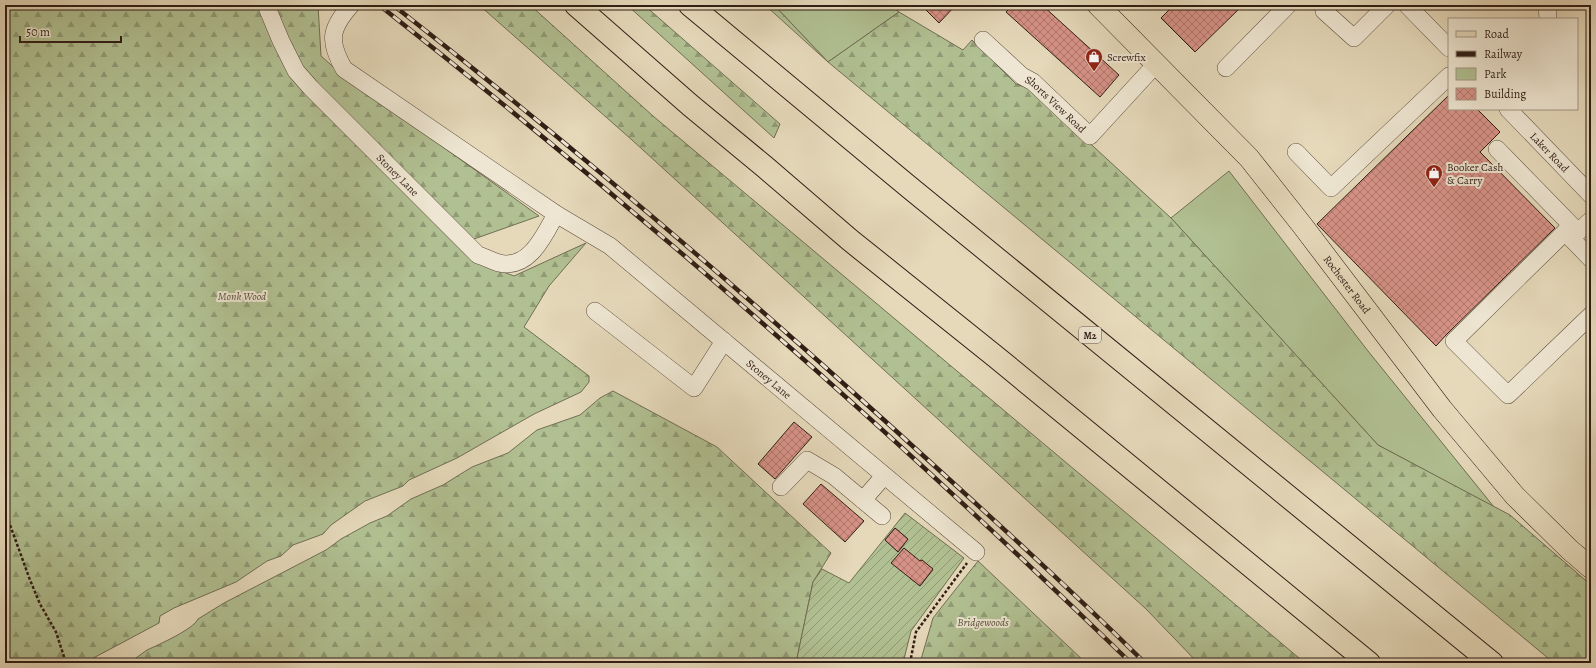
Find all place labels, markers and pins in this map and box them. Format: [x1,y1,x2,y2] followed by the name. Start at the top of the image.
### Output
[1084,47,1104,72] shop icon: Screwfix
[1107,50,1147,65] place label: Screwfix
[1447,160,1503,188] place label: Booker Cash & Carry
[1424,163,1444,188] shop icon: Booker Cash & Carry

